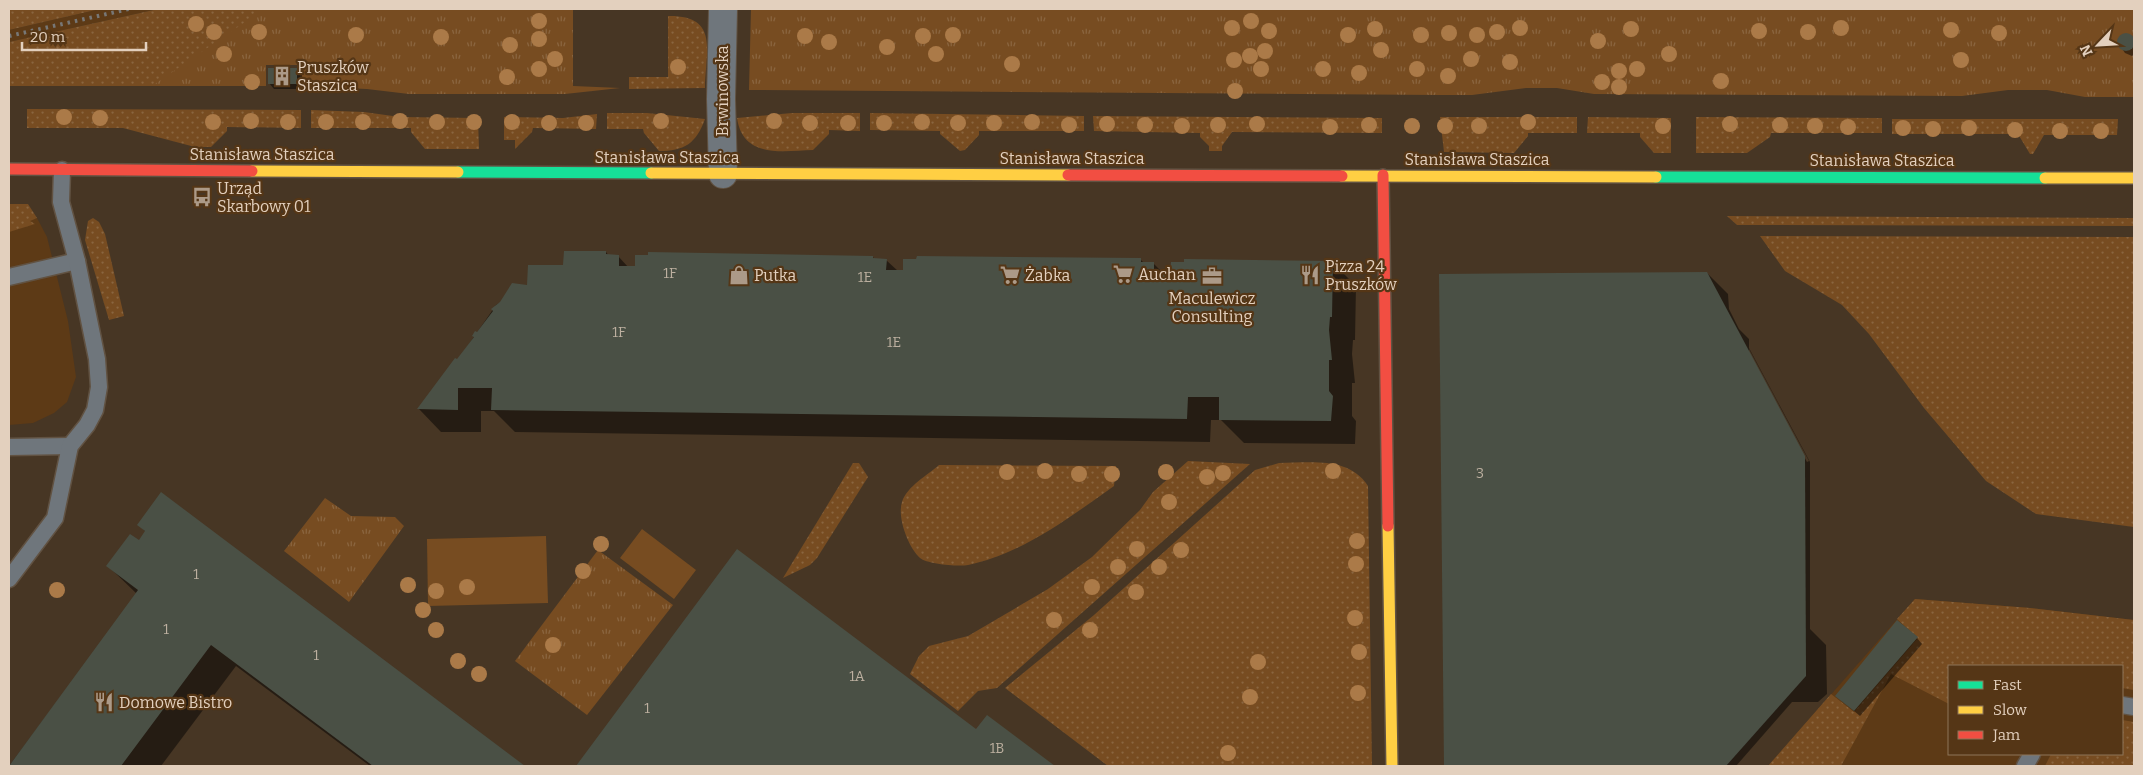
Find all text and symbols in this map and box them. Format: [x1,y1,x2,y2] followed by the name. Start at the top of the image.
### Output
[22,20,146,52] scale bar
[2073,20,2123,70] north arrow
[30,28,66,46] text: 20 m
[2077,42,2097,59] text: N
[713,45,732,137] street label: Brwinowska
[297,58,369,95] place label: Pruszków Staszica
[271,65,293,87] building icon: Pruszków Staszica
[189,145,335,164] street label: Stanisława Staszica
[594,148,740,167] street label: Stanisława Staszica
[999,149,1145,168] street label: Stanisława Staszica
[1404,150,1550,169] street label: Stanisława Staszica
[1809,151,1955,170] street label: Stanisława Staszica
[217,179,311,216] place label: Urząd Skarbowy 01
[191,186,213,208] bus stop icon: Urząd Skarbowy 01
[1325,257,1397,294] place label: Pizza 24 Pruszków
[1112,263,1134,285] supermarket icon: Auchan
[728,264,750,286] shop icon: Putka
[999,264,1021,286] supermarket icon: Żabka
[1299,264,1321,286] restaurant icon: Pizza 24 Pruszków
[663,265,677,282] house number: 1F
[1138,265,1196,284] place label: Auchan
[1201,265,1223,287] office icon: Maculewicz Consulting
[754,266,796,285] place label: Putka
[1025,266,1071,285] place label: Żabka
[858,269,872,286] house number: 1E
[1168,289,1256,326] place label: Maculewicz Consulting
[612,324,626,341] house number: 1F
[887,334,901,351] house number: 1E
[1476,465,1484,482] house number: 3
[193,566,199,583] house number: 1
[163,621,169,638] house number: 1
[313,647,319,664] house number: 1
[1948,665,2123,755] legend
[849,668,865,685] house number: 1A
[1993,676,2022,694] text: Fast
[93,691,115,713] restaurant icon: Domowe Bistro
[119,693,232,712] place label: Domowe Bistro
[644,700,650,717] house number: 1
[1993,701,2028,719] text: Slow
[1992,726,2021,744] text: Jam
[990,740,1004,757] house number: 1B

